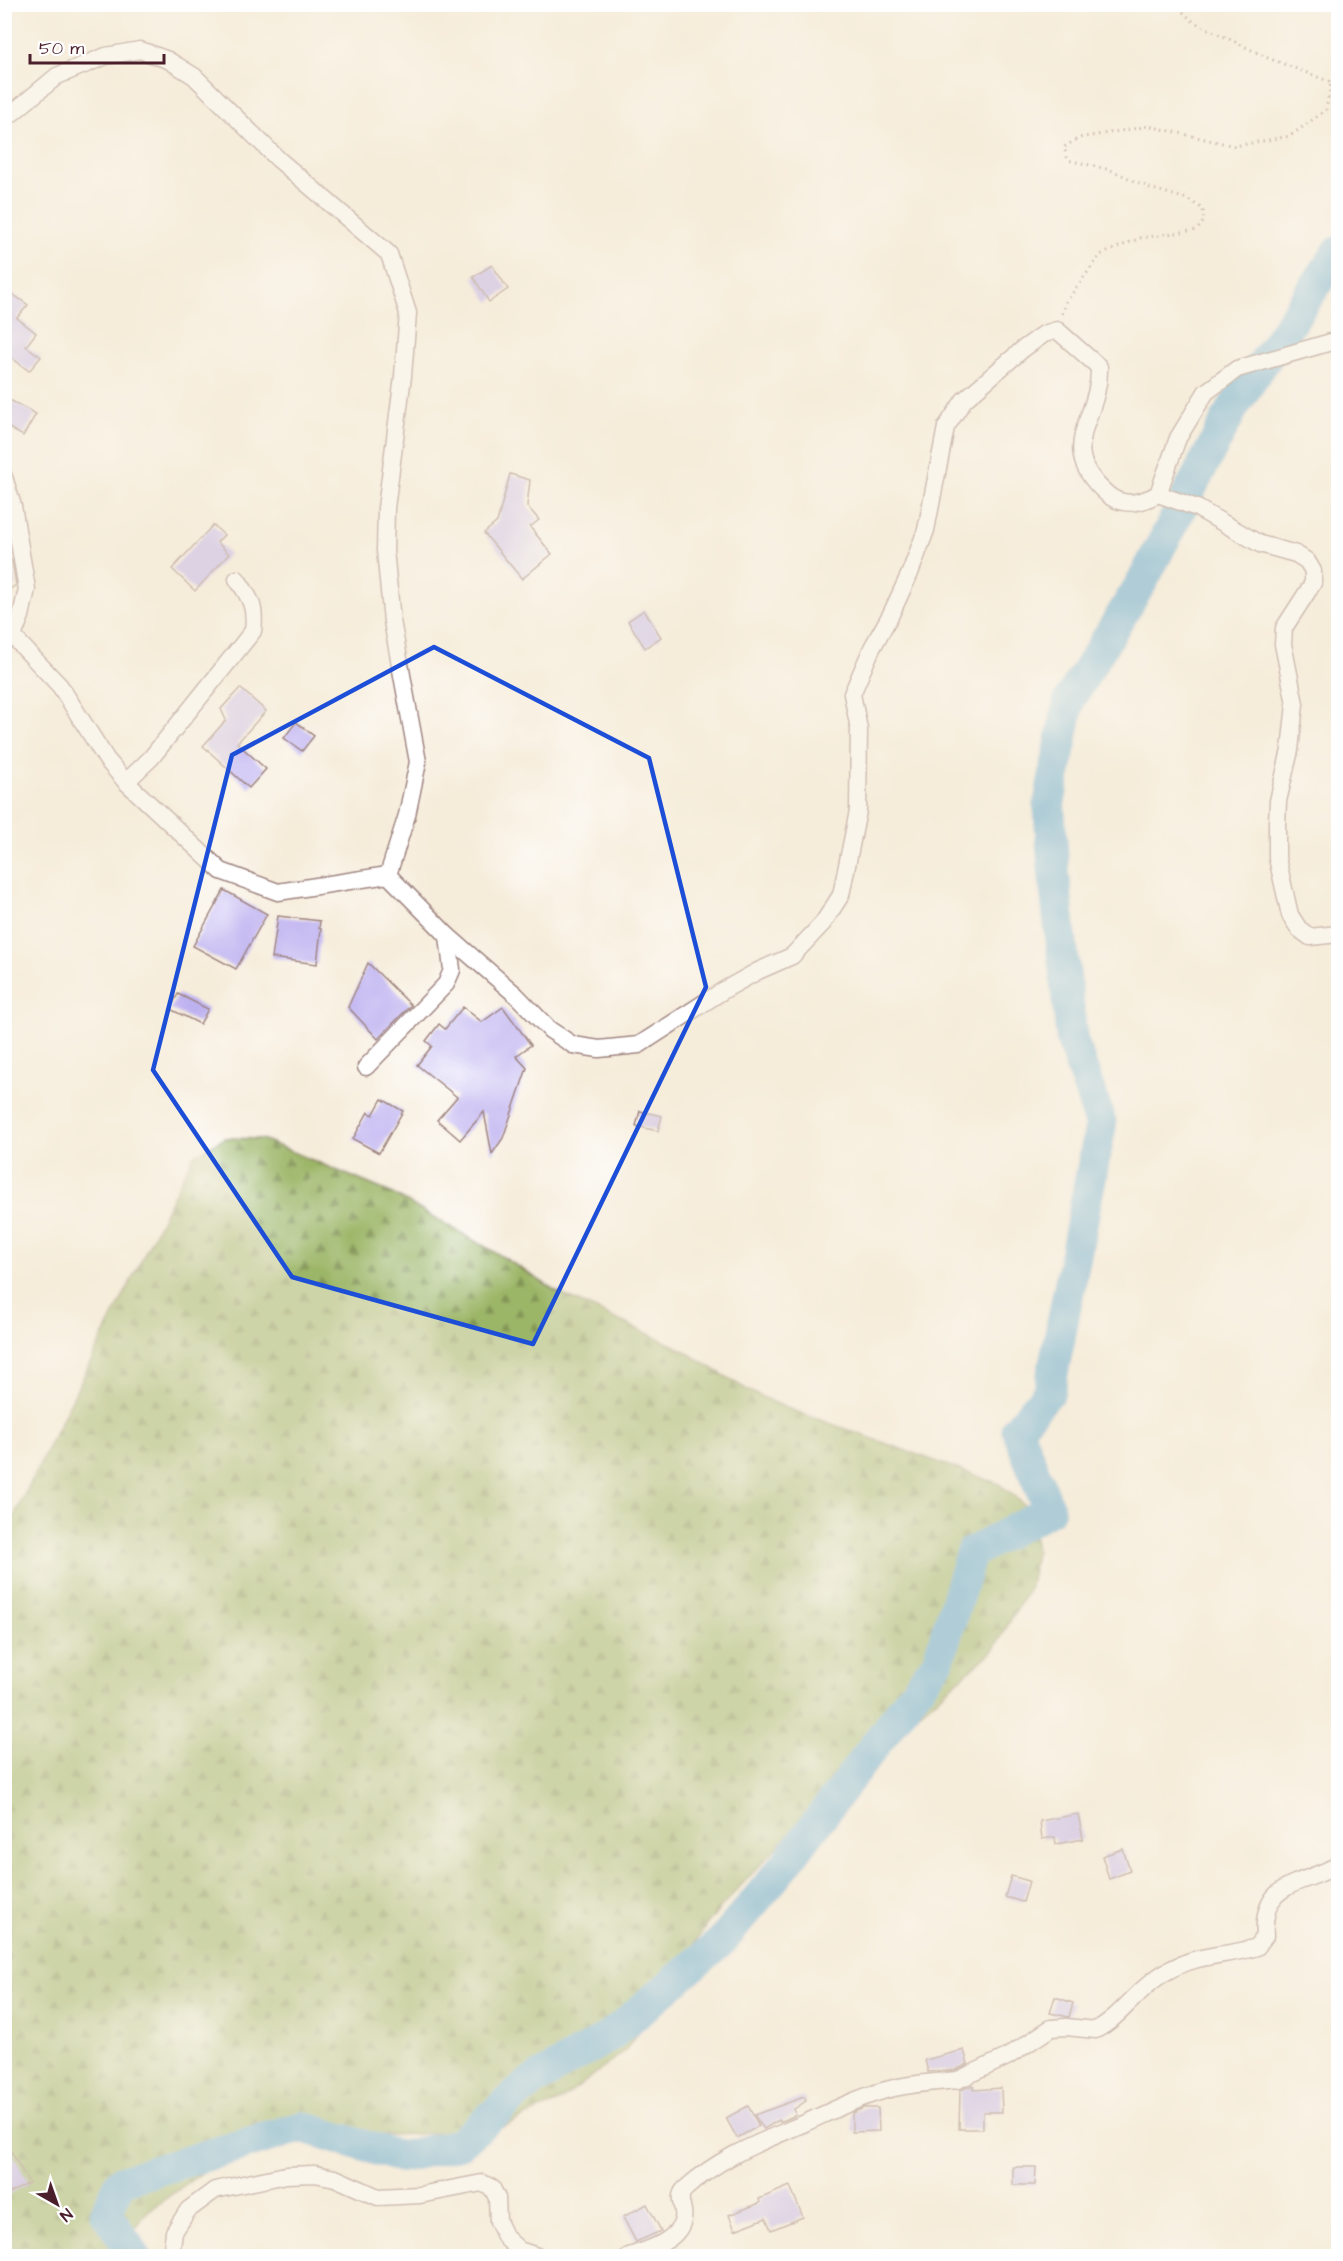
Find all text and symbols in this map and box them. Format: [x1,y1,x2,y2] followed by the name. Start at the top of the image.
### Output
[30,27,164,65] scale bar
[39,36,84,61] text: 50 m
[27,2174,87,2234] north arrow
[55,2203,77,2226] text: N

